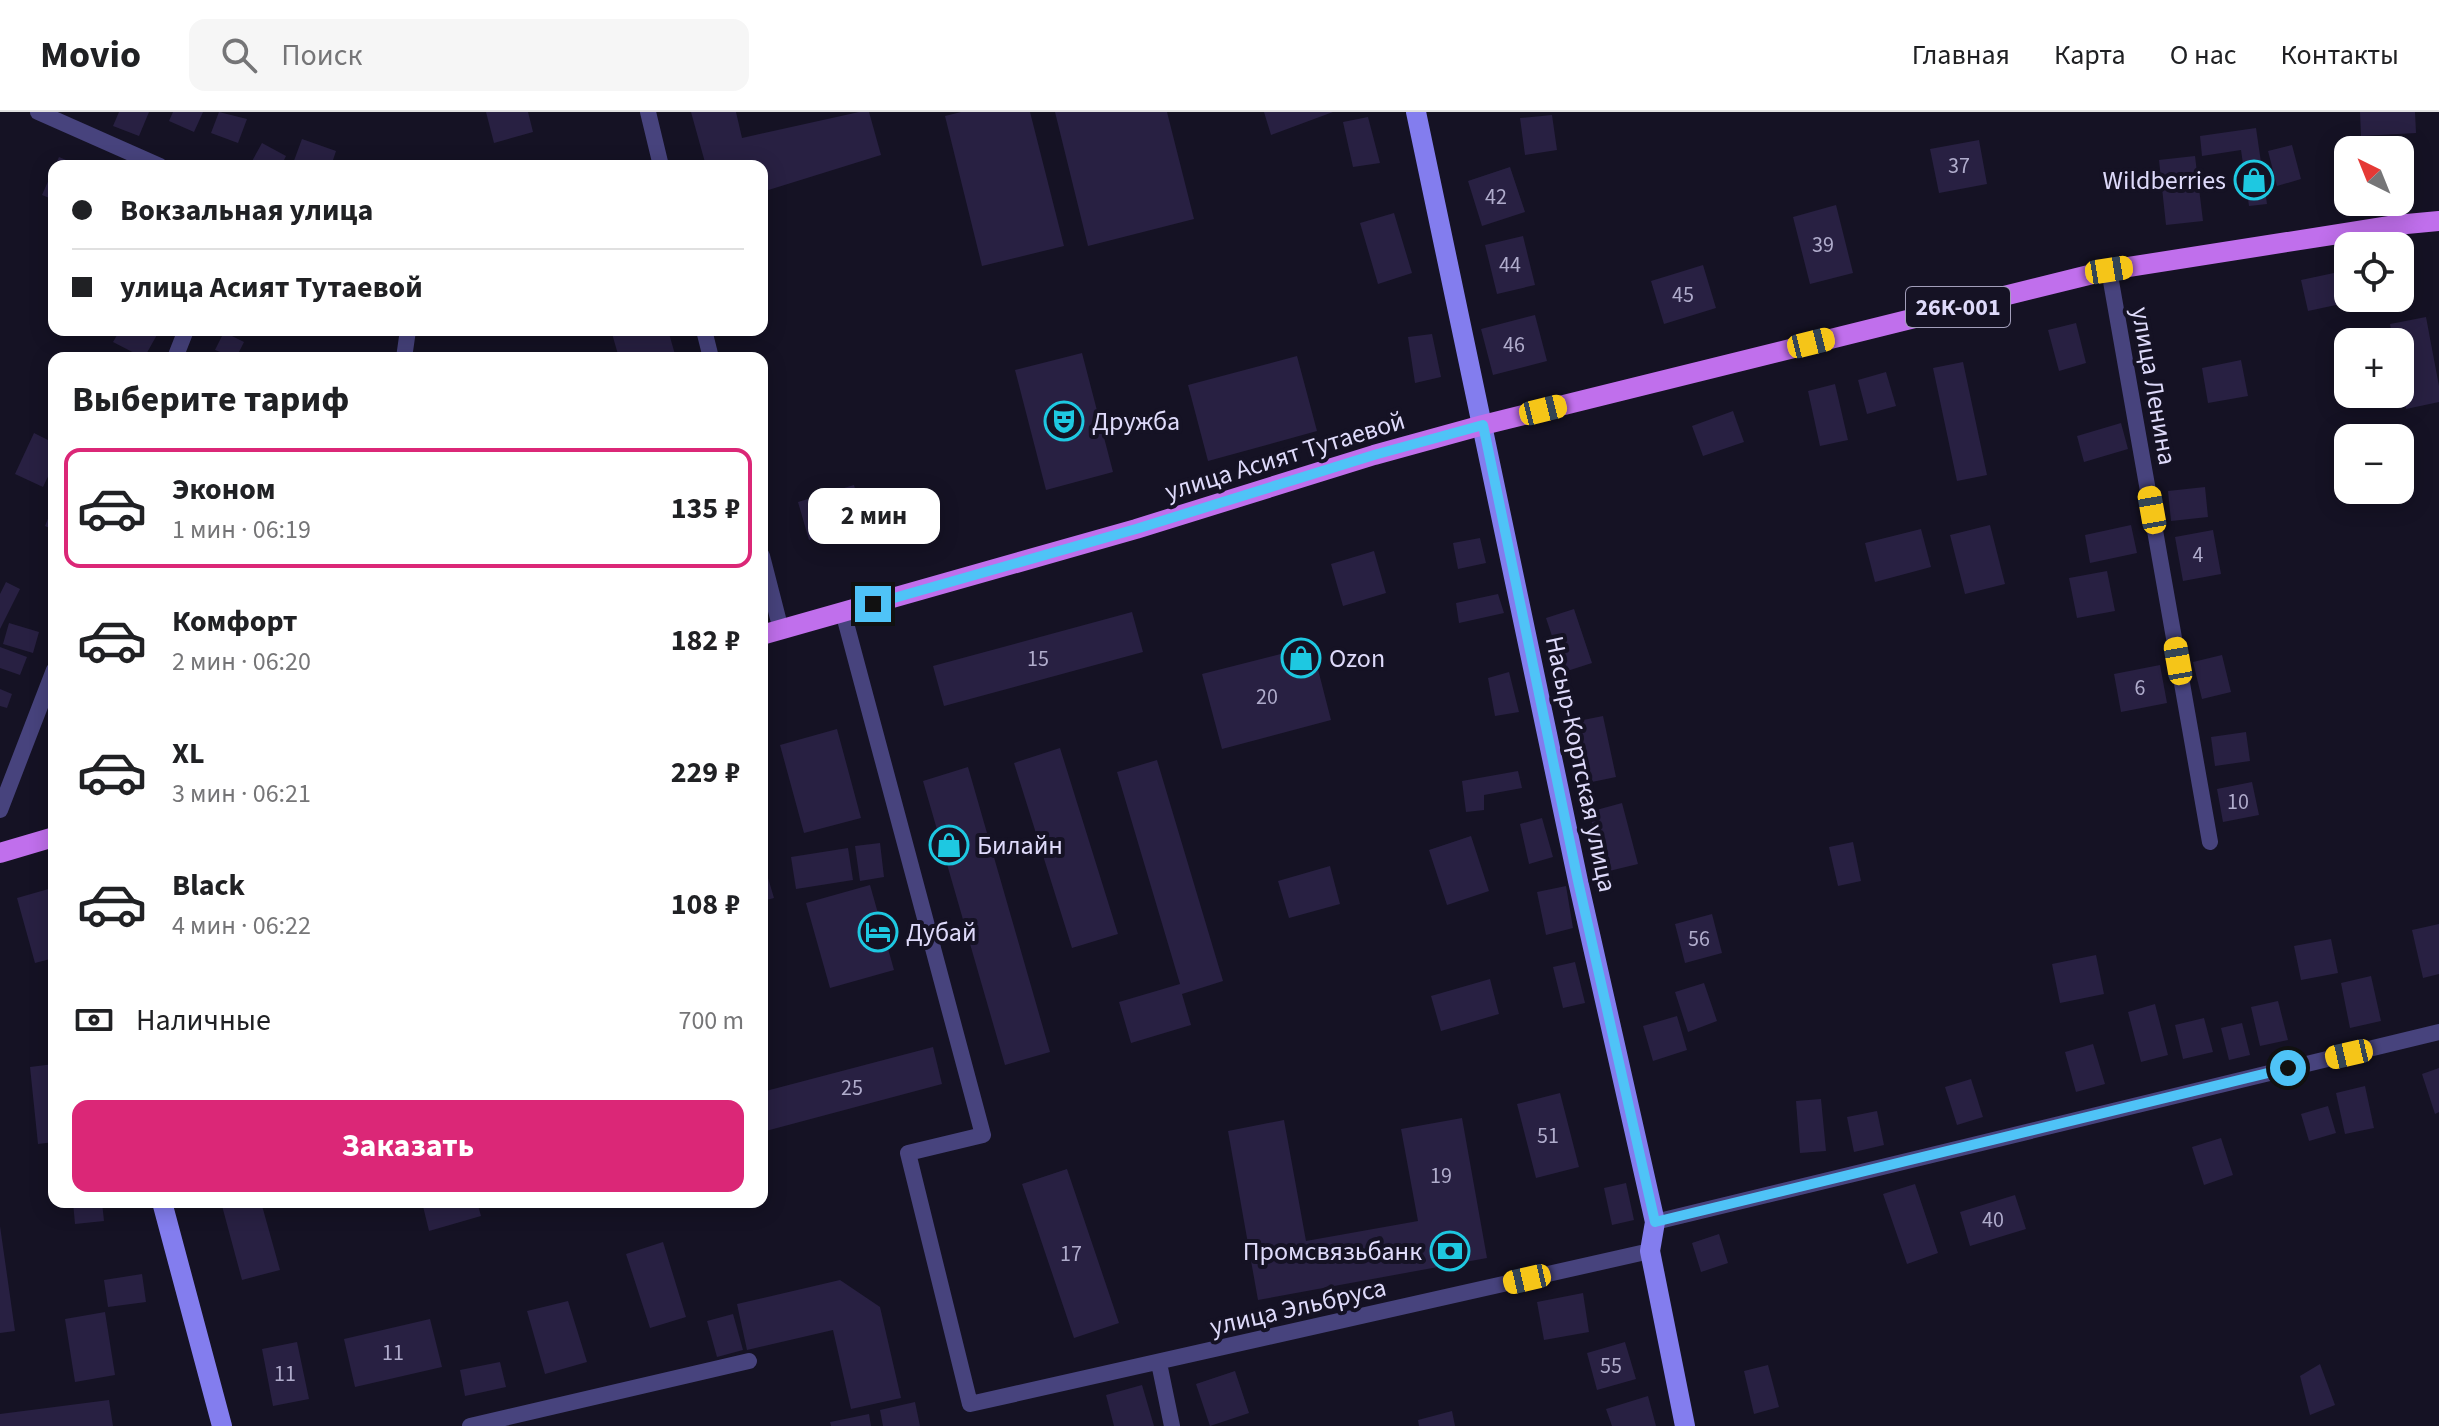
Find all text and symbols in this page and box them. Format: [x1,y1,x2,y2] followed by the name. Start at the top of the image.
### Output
[189,19,749,91] search box
[40,28,141,82] text: Movio
[217,33,261,77] icon: search
[281,34,362,77] text: Поиск
[1912,35,2010,75] text: Главная
[2054,35,2126,75] text: Карта
[2170,35,2237,75] text: О нас
[2281,35,2399,75] text: Контакты
[2334,136,2414,216] north arrow
[2334,136,2414,504] map controls
[1948,150,1970,182] house number: 37
[2233,159,2275,201] shop icon: Wildberries
[2103,162,2226,199] place label: Wildberries
[1485,181,1507,213] house number: 42
[120,189,373,232] text: Вокзальная улица
[1812,229,1834,261] house number: 39
[2334,232,2414,312] button: locate
[1499,249,1521,281] house number: 44
[2083,254,2135,286] car
[120,266,423,309] text: улица Асият Тутаевой
[1672,279,1694,311] house number: 45
[1906,287,2010,327] road number: 26К-001
[2122,304,2186,468] street label: улица Ленина
[1785,326,1837,360] car
[2334,328,2414,408] button: +
[1503,329,1525,361] house number: 46
[72,374,349,425] text: Выберите тариф
[1517,393,1569,427] car
[1043,400,1085,442] theatre icon: Дружба
[1160,402,1410,510] street label: улица Асият Тутаевой
[1092,403,1180,440] place label: Дружба
[2334,424,2414,504] button: −
[172,468,276,511] text: Эконом
[76,472,148,544] icon: car
[2136,484,2168,536] car
[671,487,740,530] text: 135 ₽
[807,488,939,544] callout: 2 мин
[841,497,907,534] text: 2 мин
[172,511,311,548] text: 1 мин · 06:19
[2193,539,2204,571] house number: 4
[855,586,891,622] route end
[172,600,298,643] text: Комфорт
[76,604,148,676] icon: car
[671,619,740,662] text: 182 ₽
[1536,633,1626,895] street label: Насыр-Кортская улица
[2162,635,2194,687] car
[1280,637,1322,679] shop icon: Ozon
[1329,640,1385,677] place label: Ozon
[172,643,311,680] text: 2 мин · 06:20
[1027,643,1049,675] house number: 15
[2135,672,2146,704] house number: 6
[1256,681,1278,713] house number: 20
[172,732,205,775] text: XL
[76,736,148,808] icon: car
[671,751,740,794] text: 229 ₽
[172,775,311,812] text: 3 мин · 06:21
[2227,786,2249,818] house number: 10
[928,824,970,866] shop icon: Билайн
[977,827,1063,864] place label: Билайн
[172,864,245,907] text: Black
[76,868,148,940] icon: car
[671,883,740,926] text: 108 ₽
[172,907,311,944] text: 4 мин · 06:22
[857,911,899,953] hotel icon: Дубай
[906,914,977,951] place label: Дубай
[1688,923,1710,955] house number: 56
[72,998,116,1042] icon: cash
[136,999,271,1042] text: Наличные
[678,1002,744,1039] text: 700 m
[2323,1037,2375,1071] car
[2270,1050,2306,1086] route start
[841,1072,863,1104] house number: 25
[72,1100,744,1192] button: Заказать
[1537,1120,1559,1152] house number: 51
[1430,1160,1452,1192] house number: 19
[1982,1204,2004,1236] house number: 40
[1429,1230,1471,1272] bank icon: Промсвязьбанк
[1243,1233,1422,1270] place label: Промсвязьбанк
[1060,1238,1082,1270] house number: 17
[1501,1262,1553,1296] car
[1206,1269,1390,1345] street label: улица Эльбруса
[382,1337,404,1369] house number: 11
[1600,1350,1622,1382] house number: 55
[274,1358,296,1390] house number: 11

